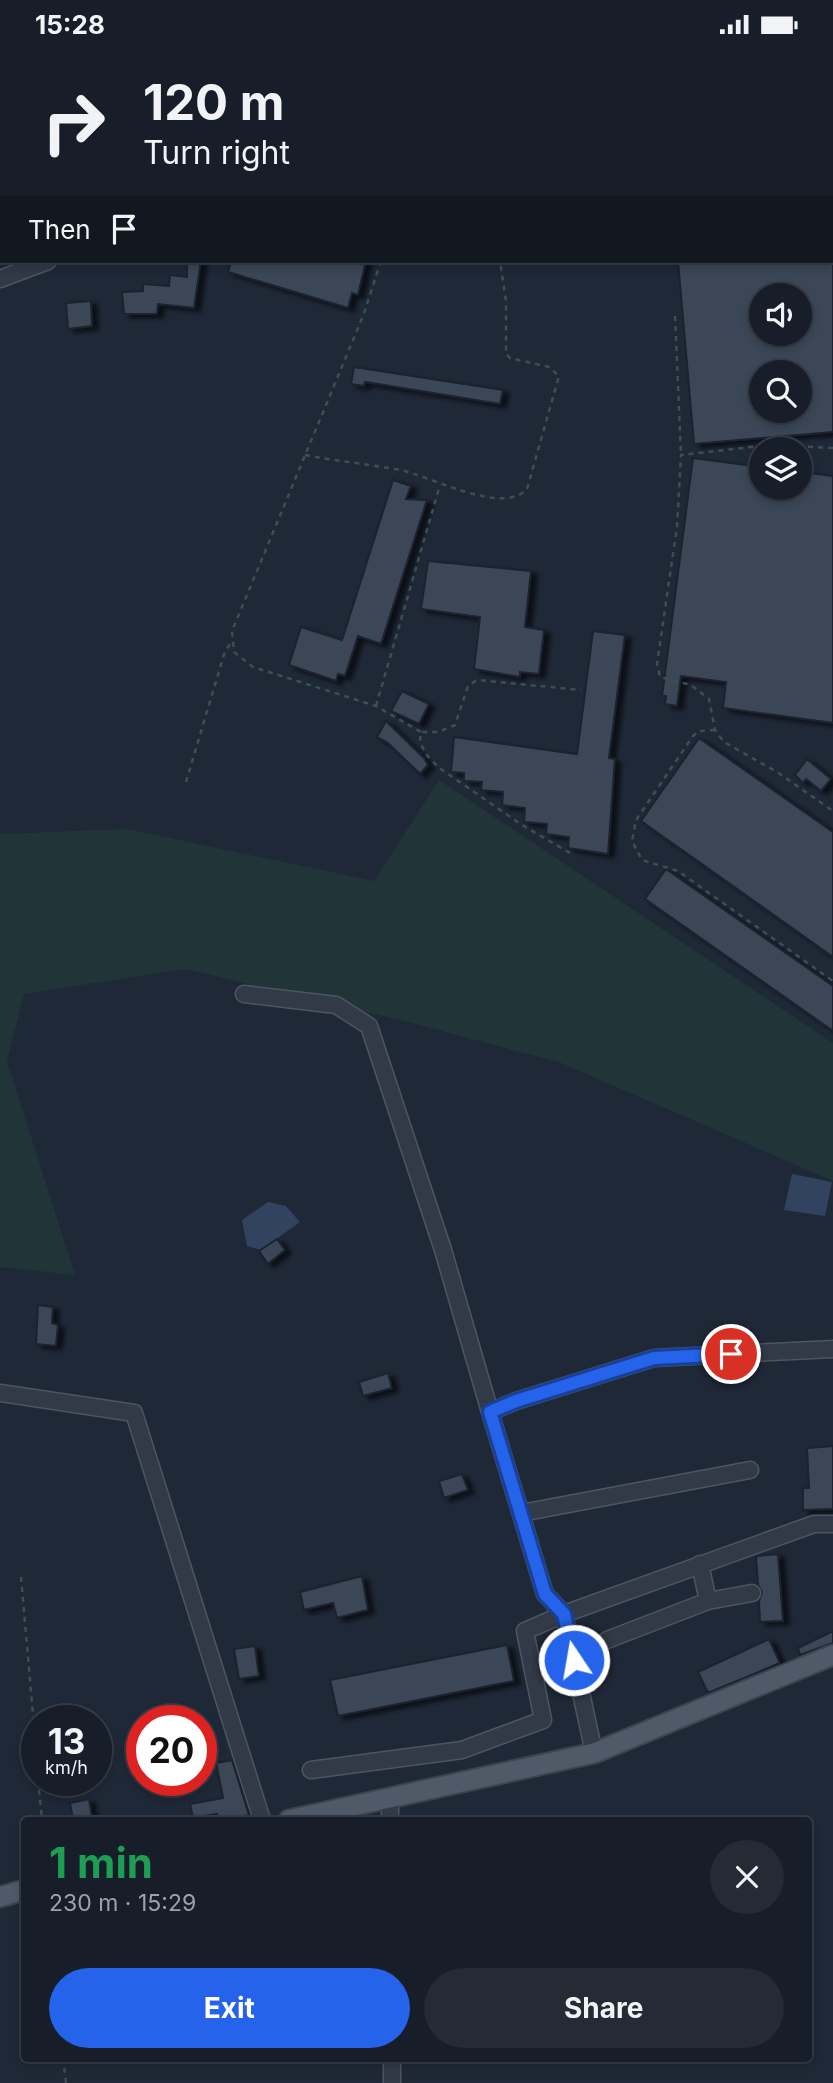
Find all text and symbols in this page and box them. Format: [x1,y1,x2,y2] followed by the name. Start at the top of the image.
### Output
[35,9,105,40] text: 15:28
[143,73,284,132] text: 120 m
[28,77,119,168] icon: right
[143,133,290,172] text: Turn right
[105,210,143,248] icon: arrive
[28,214,91,245] text: Then
[749,283,812,500] map controls
[749,283,812,346] button: sound
[749,360,812,423] button: search
[749,437,812,500] button: layers
[701,1324,761,1384] pin
[712,1335,750,1373] icon: arrive
[537,1623,611,1697] position arrow
[126,1705,217,1796] speed limit sign: 20
[48,1720,85,1762] text: 13
[45,1757,88,1778] text: km/h
[49,1837,153,1888] text: 1 min
[710,1840,784,1914] button: close
[49,1889,196,1917] text: 230 m · 15:29
[49,1968,410,2048] button: Exit
[424,1968,784,2048] button: Share

